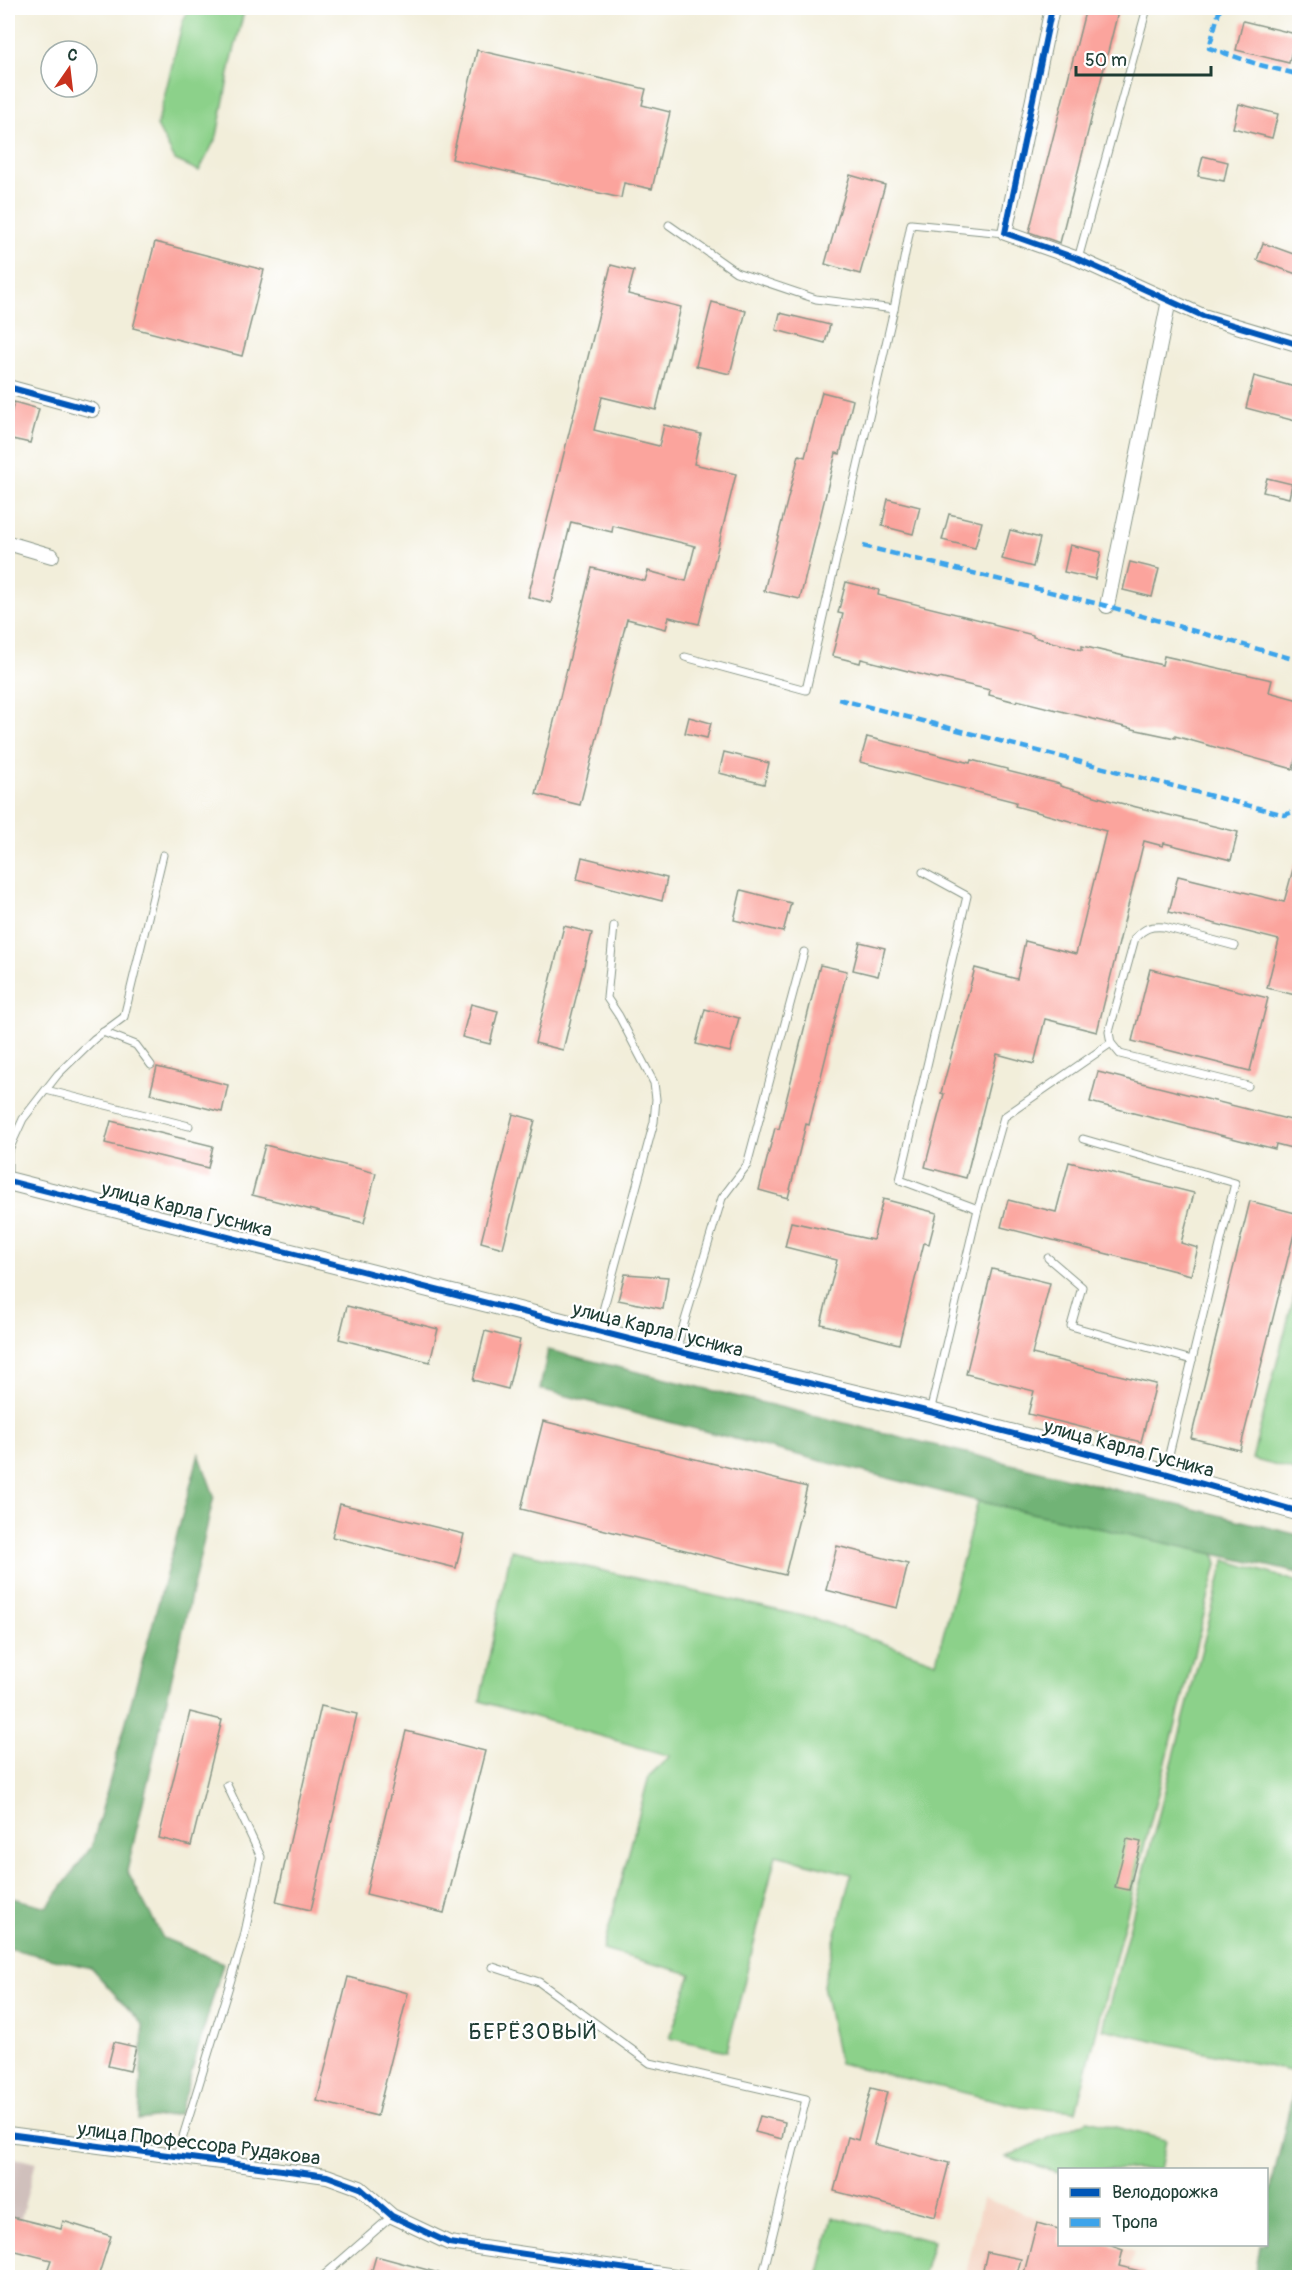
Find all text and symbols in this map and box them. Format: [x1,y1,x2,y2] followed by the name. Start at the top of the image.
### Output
[39,39,99,99] north arrow
[1076,39,1211,77] scale bar
[65,45,80,66] text: С
[1085,49,1127,72] text: 50 m
[98,1176,275,1243] street label: улица Карла Гусника
[569,1296,746,1363] street label: улица Карла Гусника
[1040,1413,1217,1483] street label: улица Карла Гусника
[468,2018,598,2046] district label: БЕРЁЗОВЫЙ
[75,2116,322,2171] street label: улица Профессора Рудакова
[1058,2168,1268,2246] legend
[1112,2181,1218,2204] text: Велодорожка
[1112,2211,1158,2234] text: Тропа

